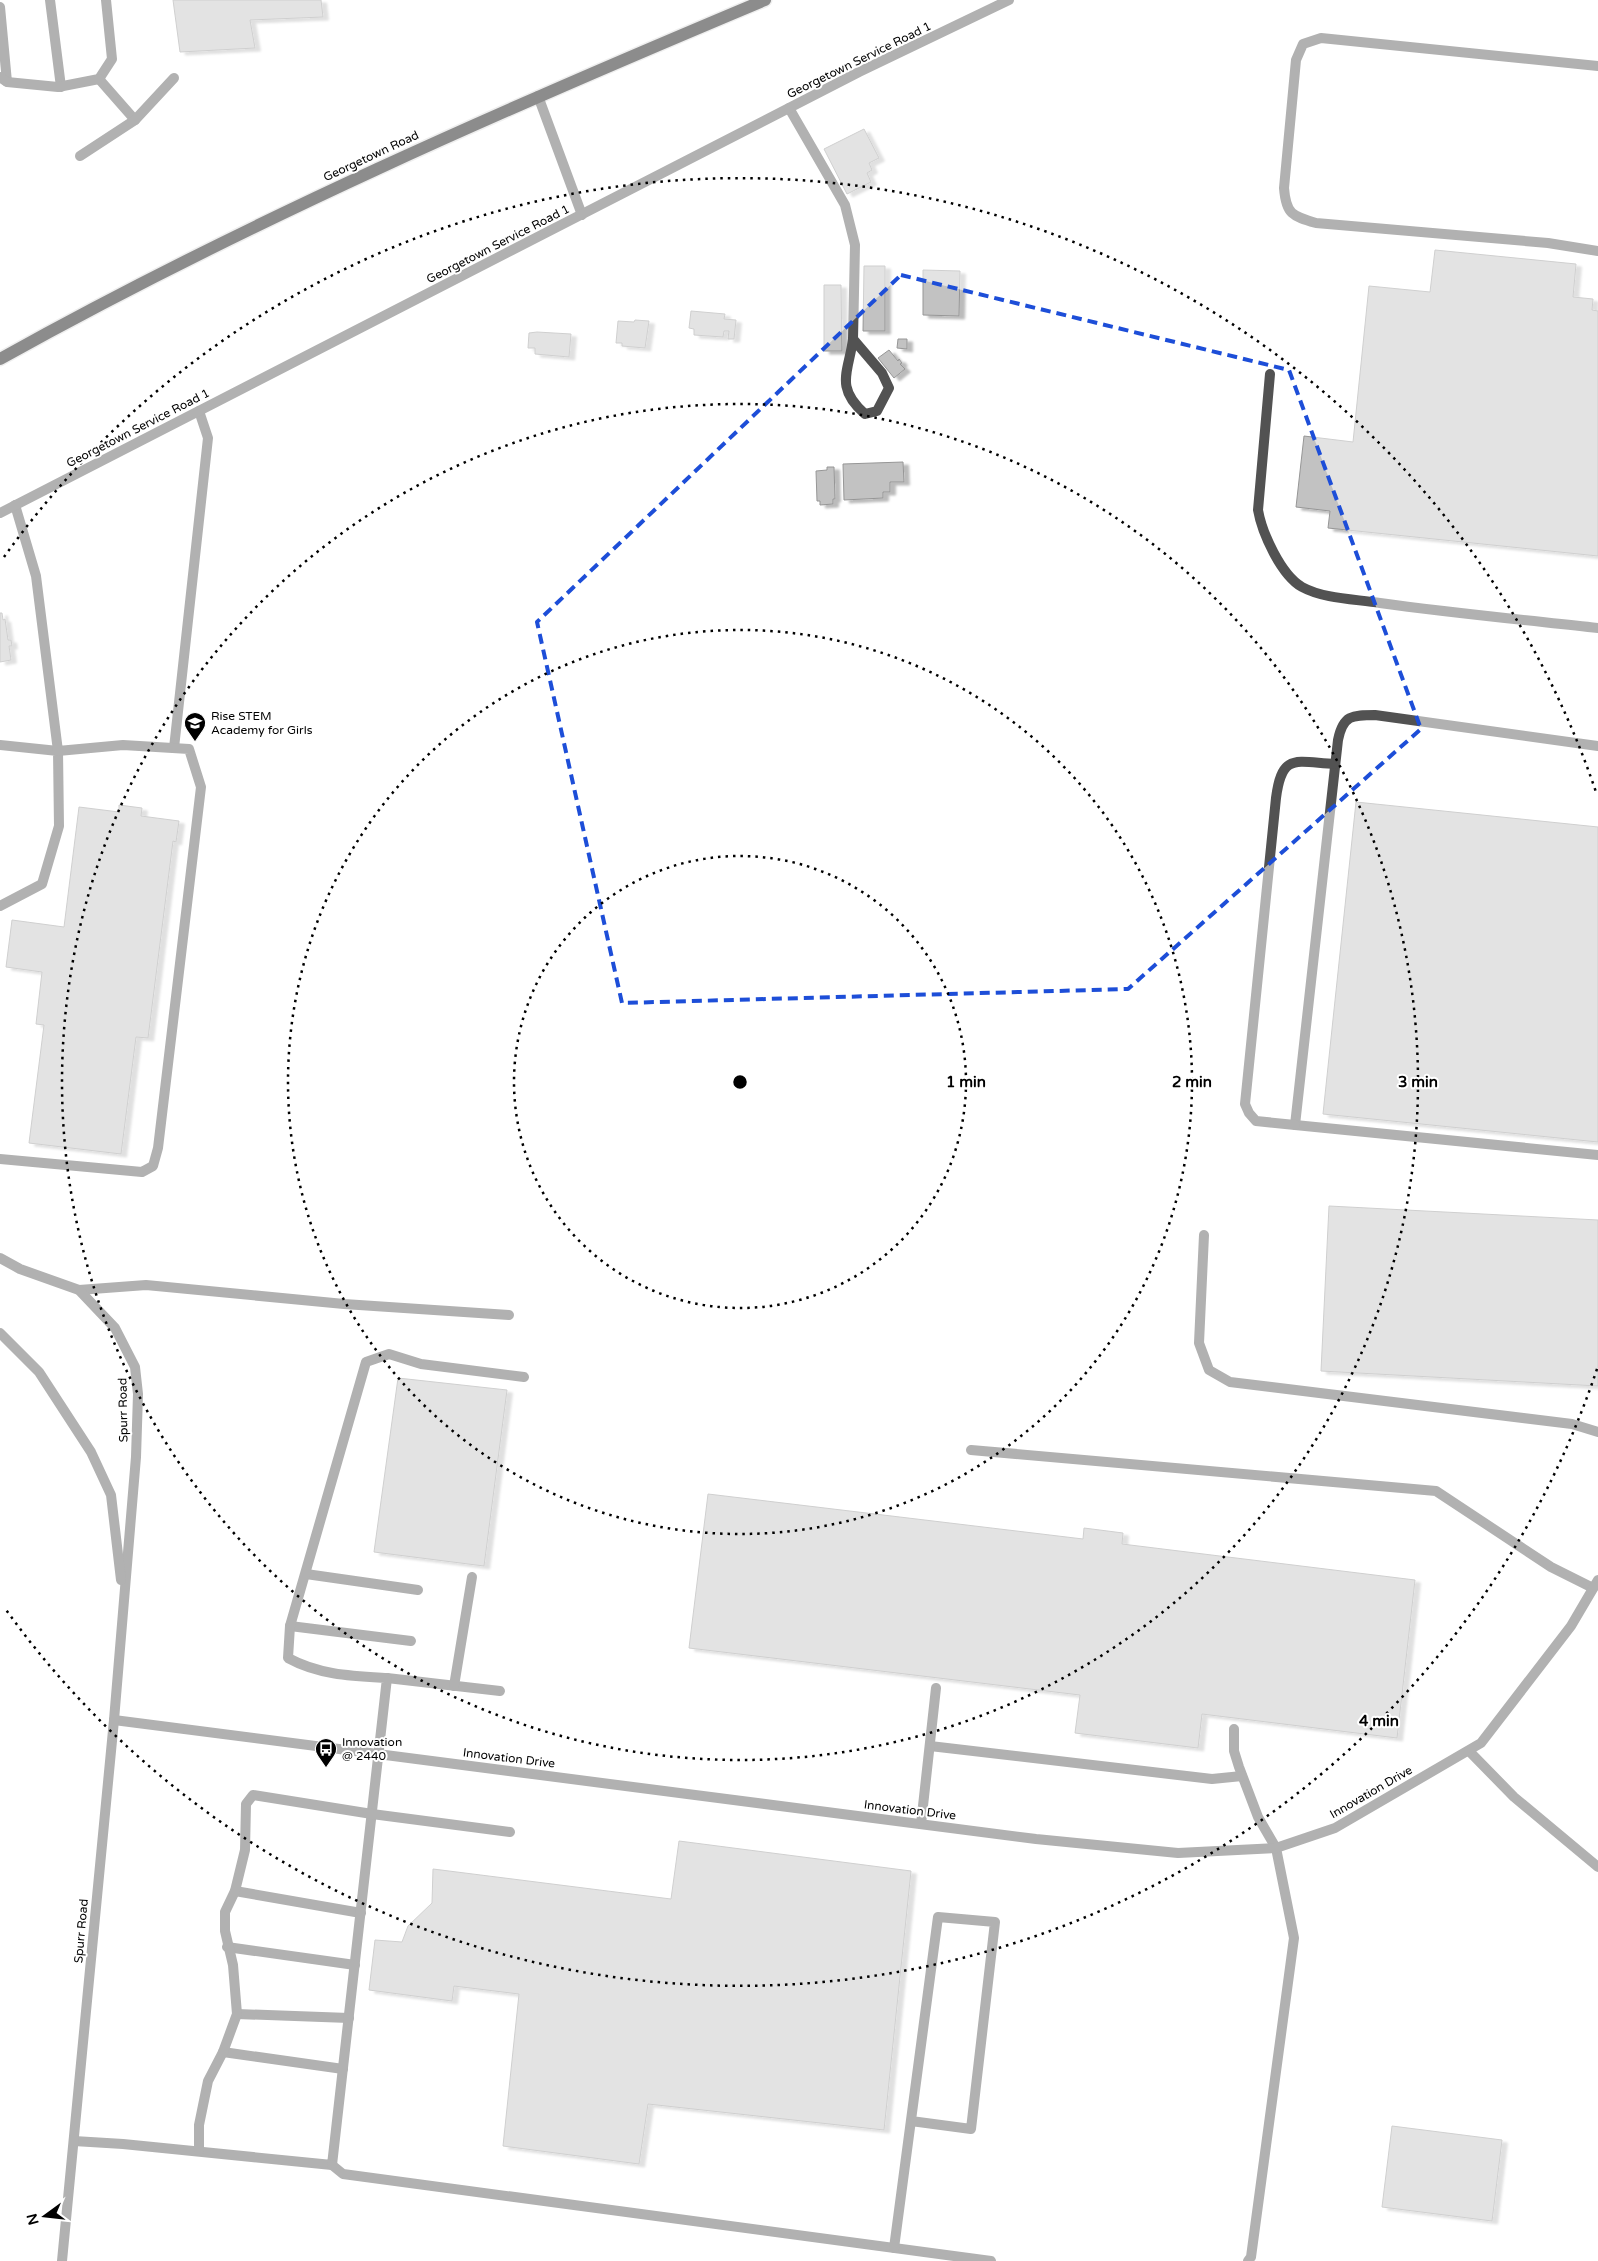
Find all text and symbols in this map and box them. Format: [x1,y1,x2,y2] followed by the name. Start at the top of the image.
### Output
[785,19,933,101] street label: Georgetown Service Road 1
[321,128,421,184] street label: Georgetown Road
[424,202,572,286] street label: Georgetown Service Road 1
[64,386,212,470] street label: Georgetown Service Road 1
[211,709,313,737] place label: Rise STEM Academy for Girls
[183,711,207,742] school or university icon: Rise STEM Academy for Girls
[731,1073,749,1091] centre of rings
[946,1073,986,1091] text: 1 min
[1172,1073,1212,1091] text: 2 min
[1398,1073,1438,1091] text: 3 min
[115,1378,131,1442] street label: Spurr Road
[1359,1712,1399,1730] text: 4 min
[342,1735,402,1763] place label: Innovation @ 2440
[314,1737,338,1768] bus stop icon: Innovation @ 2440
[462,1745,556,1771] street label: Innovation Drive
[1327,1763,1415,1821] street label: Innovation Drive
[863,1797,957,1823] street label: Innovation Drive
[71,1898,91,1964] street label: Spurr Road
[20,2191,70,2241] north arrow
[23,2212,43,2227] text: N

